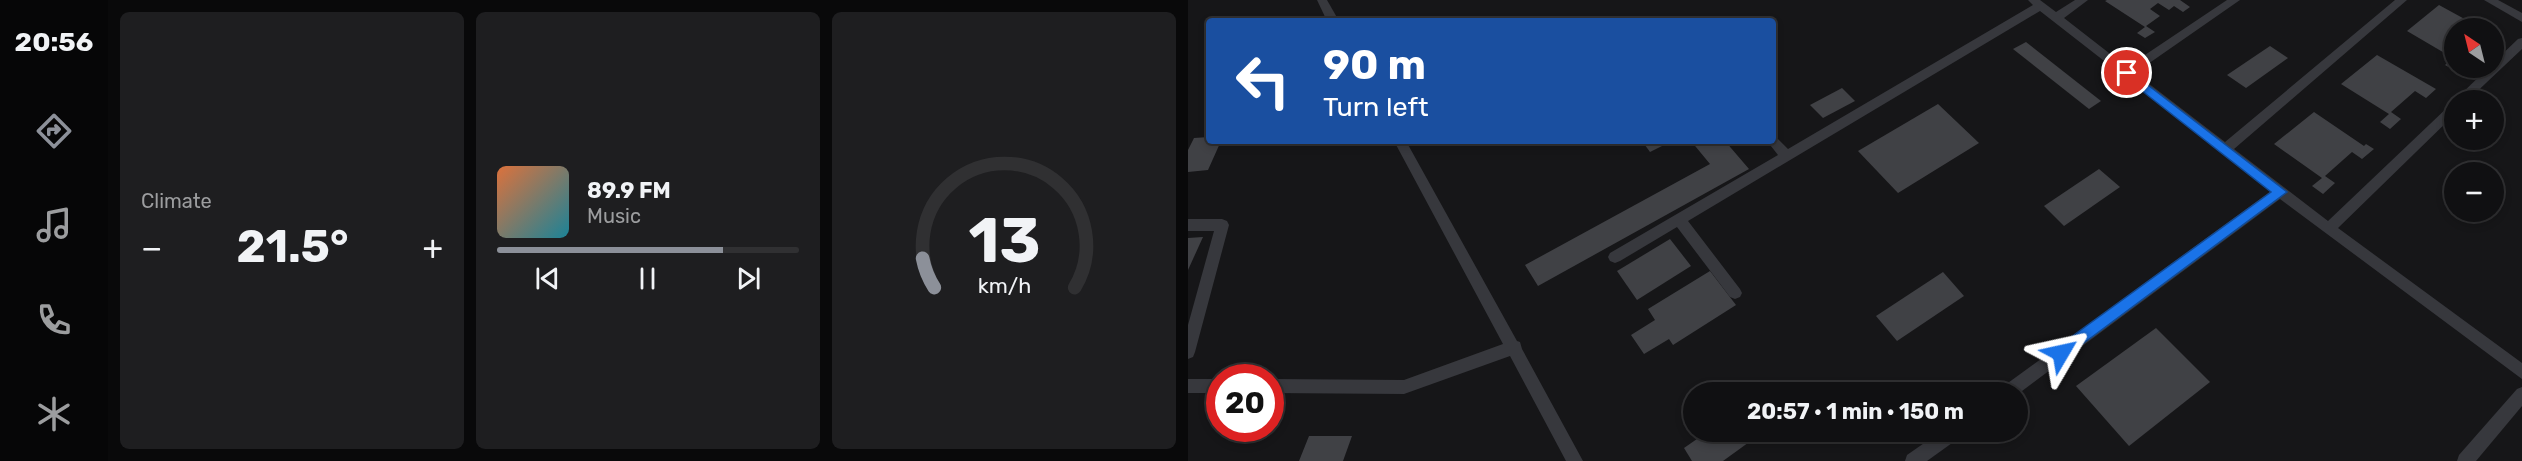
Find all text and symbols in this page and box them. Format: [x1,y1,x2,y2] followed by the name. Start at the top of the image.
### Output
[2444,18,2504,78] north arrow
[2444,18,2504,222] map controls
[15,26,93,58] text: 20:56
[1323,40,1426,90] text: 90 m
[1224,42,1302,120] icon: left
[2101,47,2152,98] pin
[2110,56,2143,89] icon: arrive
[2444,90,2504,150] button: +
[1323,91,1428,123] text: Turn left
[33,110,75,152] icon: directions
[2444,162,2504,222] button: −
[587,177,671,204] text: 89.9 FM
[141,189,212,213] text: Climate
[33,204,75,246] icon: music
[587,204,641,228] text: Music
[968,204,1040,278] text: 13
[236,220,348,273] text: 21.5°
[141,228,162,267] text: −
[422,228,443,267] text: +
[531,262,564,295] icon: previous
[631,262,664,295] icon: pause
[732,262,765,295] icon: next
[977,273,1031,298] text: km/h
[33,299,75,341] icon: phone
[2029,321,2093,385] position arrow
[1206,364,1284,442] speed limit sign: 20
[33,393,75,435] icon: climate
[1747,398,1964,425] text: 20:57 · 1 min · 150 m

